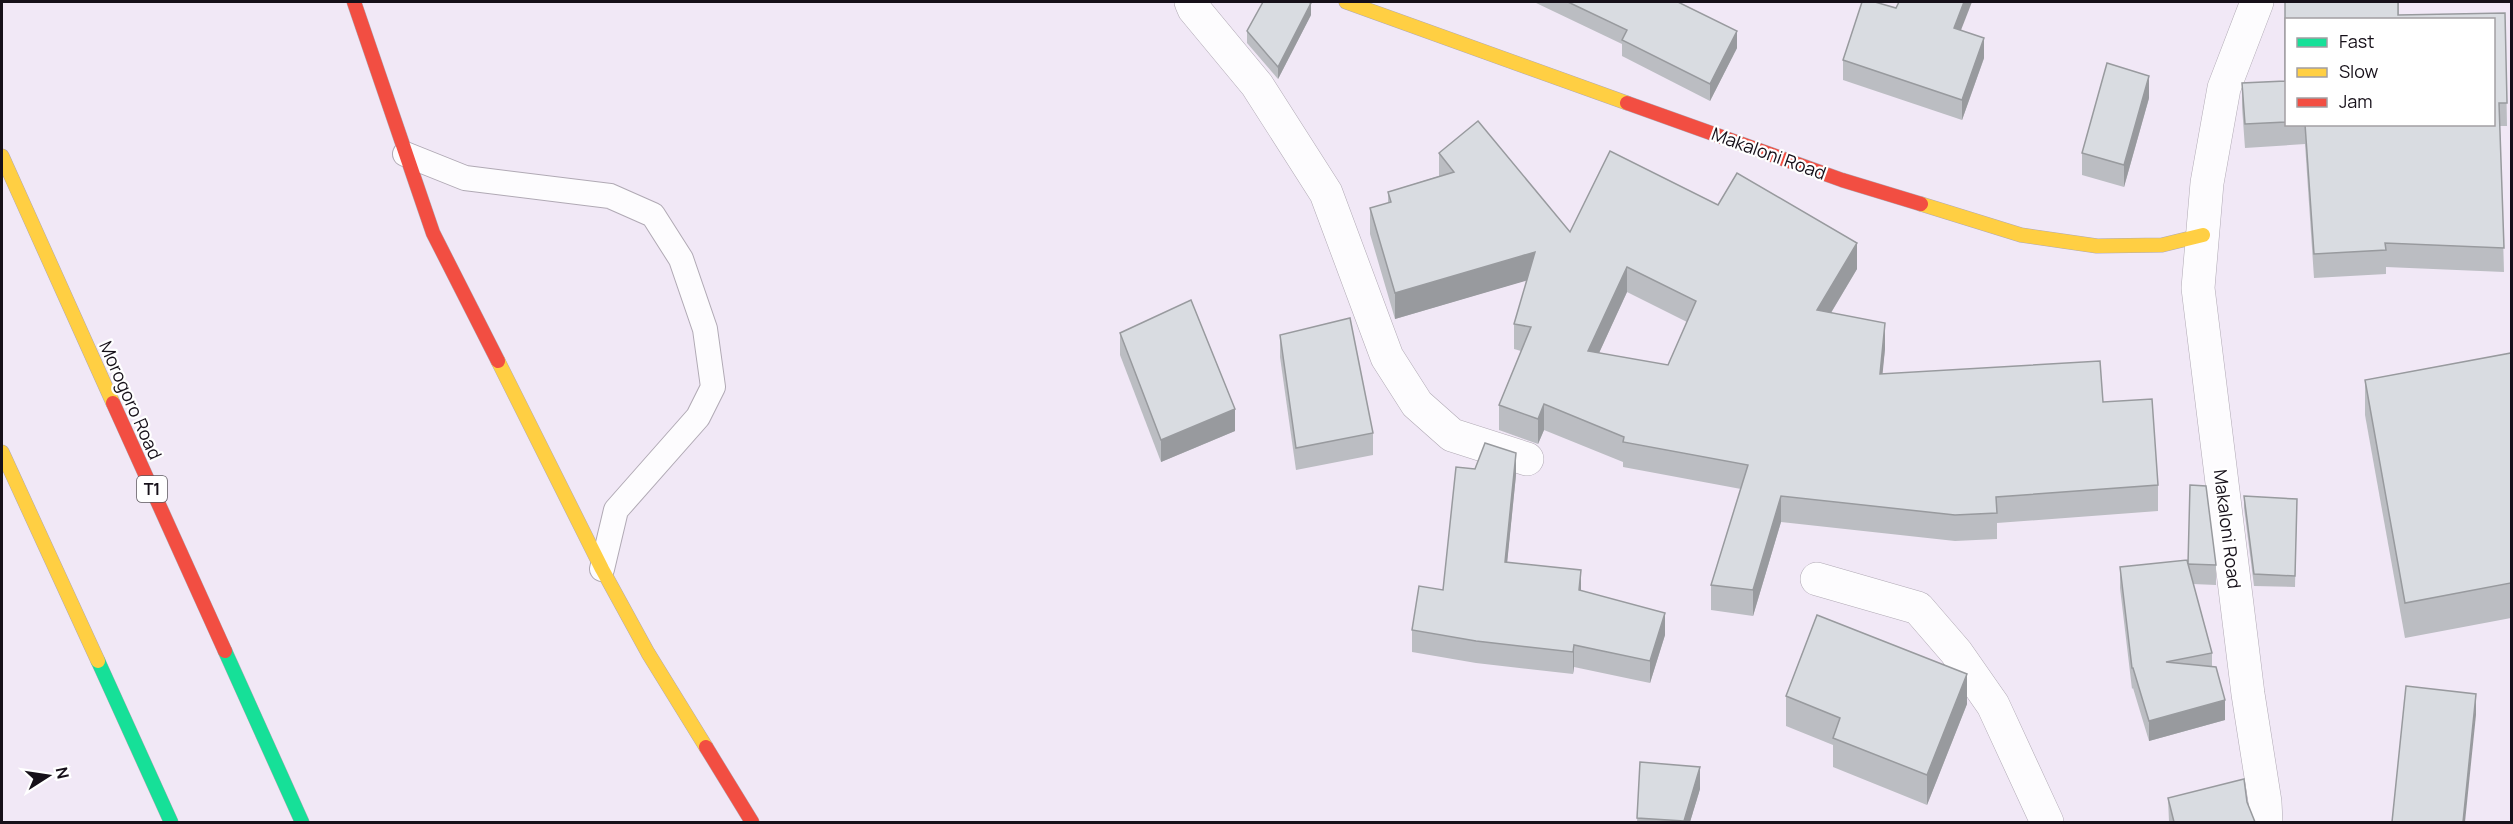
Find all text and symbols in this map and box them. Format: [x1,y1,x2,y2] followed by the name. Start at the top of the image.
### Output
[2285,18,2495,126] legend
[2339,29,2374,53] text: Fast
[2339,59,2379,83] text: Slow
[2339,89,2373,113] text: Jam
[1708,121,1830,185] street label: Makaloni Road
[94,337,168,463] street label: Morogoro Road
[2209,468,2247,590] street label: Makaloni Road
[137,476,167,502] road number: T1
[18,746,78,806] north arrow
[51,765,75,781] text: N

